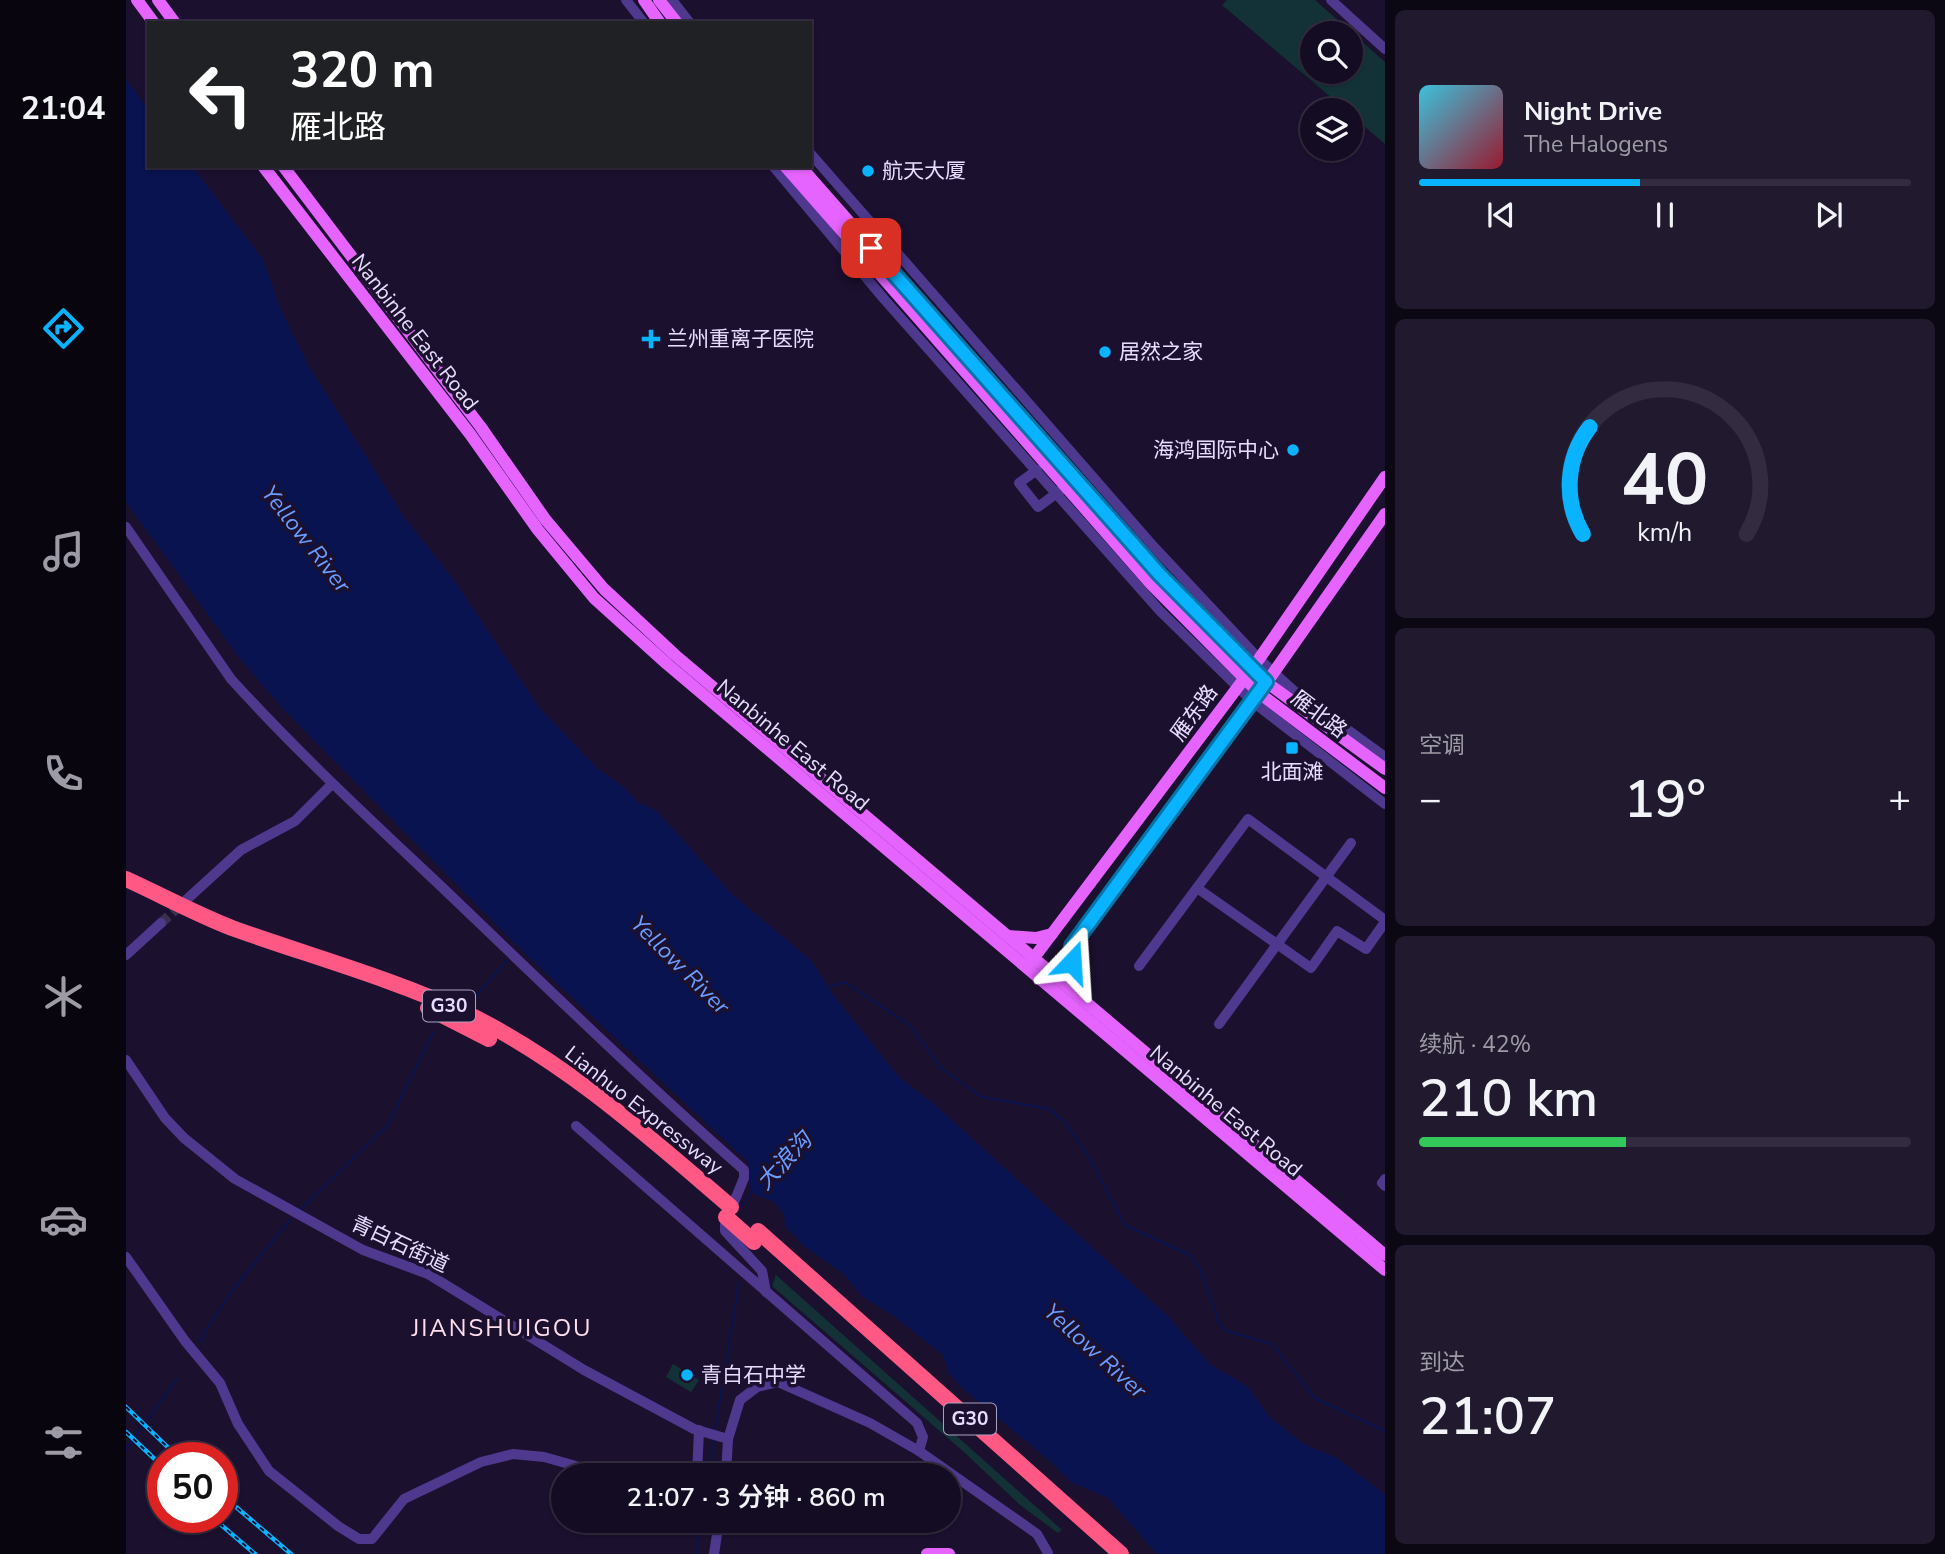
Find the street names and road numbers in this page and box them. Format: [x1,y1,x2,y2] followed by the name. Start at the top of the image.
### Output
[345,248,485,416] street label: Nanbinhe East Road
[711,673,875,817] street label: Nanbinhe East Road
[1164,679,1224,747] street label: 雁东路
[1285,684,1353,744] street label: 雁北路
[423,990,475,1022] road number: G30
[559,1039,729,1181] street label: Lianhuo Expressway
[1144,1039,1308,1183] street label: Nanbinhe East Road
[347,1209,453,1279] street label: 青白石街道
[944,1404,996,1434] road number: G30

